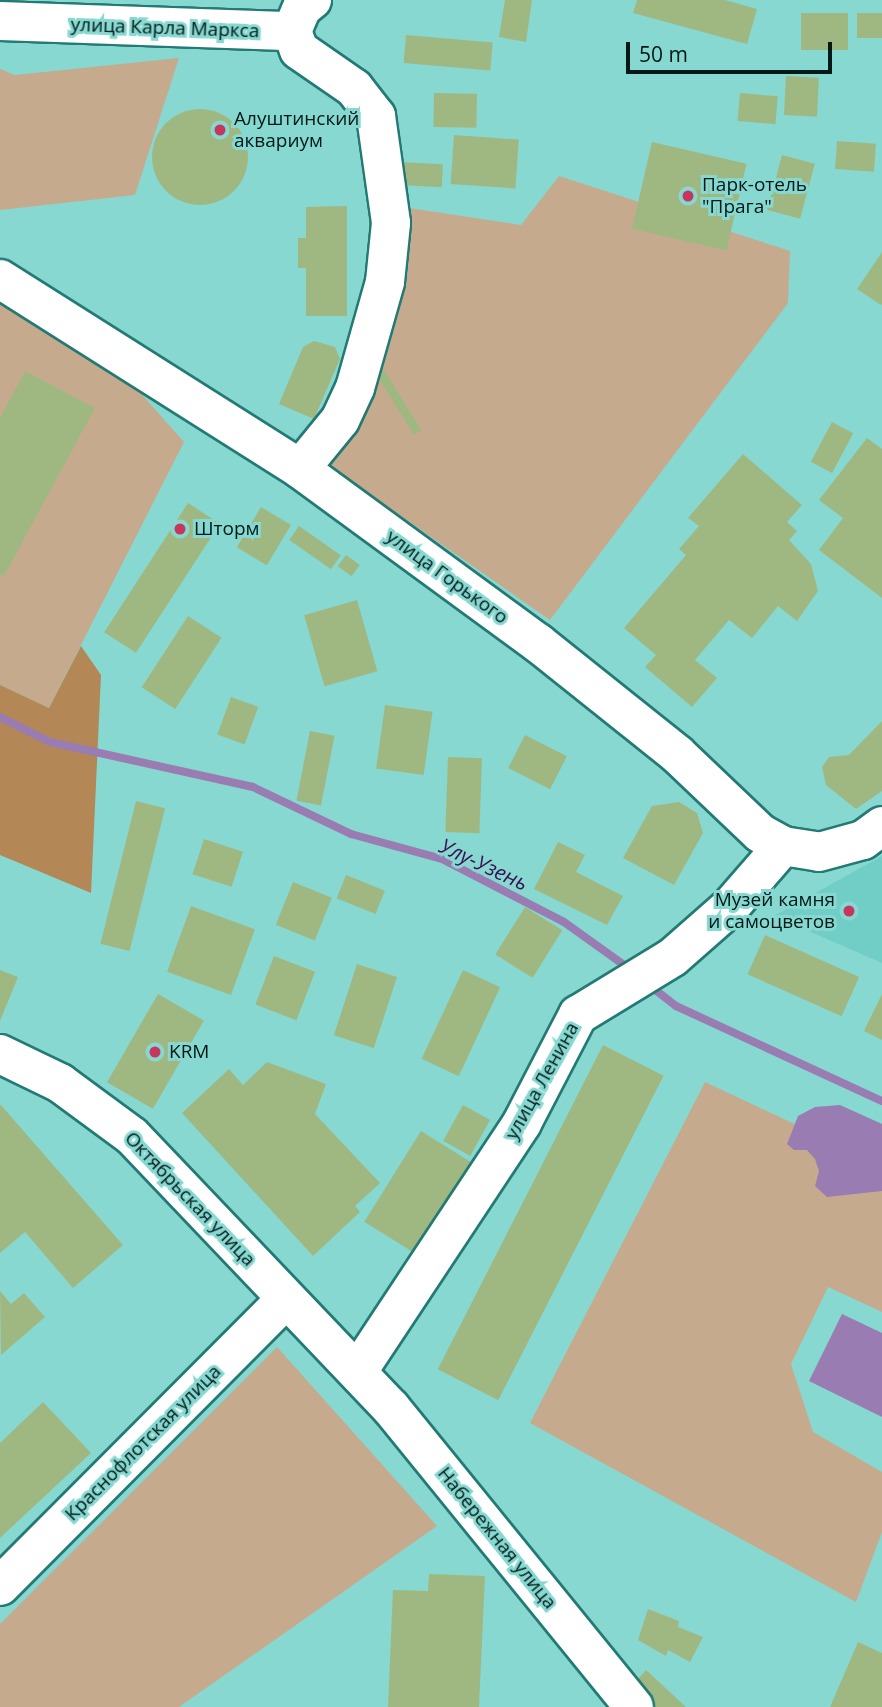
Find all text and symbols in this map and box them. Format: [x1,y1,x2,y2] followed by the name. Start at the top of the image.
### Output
[70,13,260,43] street label: улица Карла Маркса
[630,28,836,72] scale bar
[639,40,688,68] text: 50 m
[234,108,359,152] place label: Алуштинский аквариум
[212,122,228,138] marker: Алуштинский аквариум
[702,174,807,218] place label: Парк-отель "Прага"
[680,188,696,204] marker: Парк-отель "Прага"
[194,518,260,540] place label: Шторм
[172,521,188,537] marker: Шторм
[382,525,512,629] street label: улица Горького
[436,833,532,895] water label: Улу-Узень
[708,889,835,933] place label: Музей камня и самоцветов
[841,903,857,919] marker: Музей камня и самоцветов
[500,1018,584,1144] street label: улица Ленина
[169,1041,209,1063] place label: KRM
[147,1044,163,1060] marker: KRM
[120,1127,260,1271] street label: Октябрьская улица
[60,1360,226,1526] street label: Краснофлотская улица
[433,1463,561,1613] street label: Набережная улица

